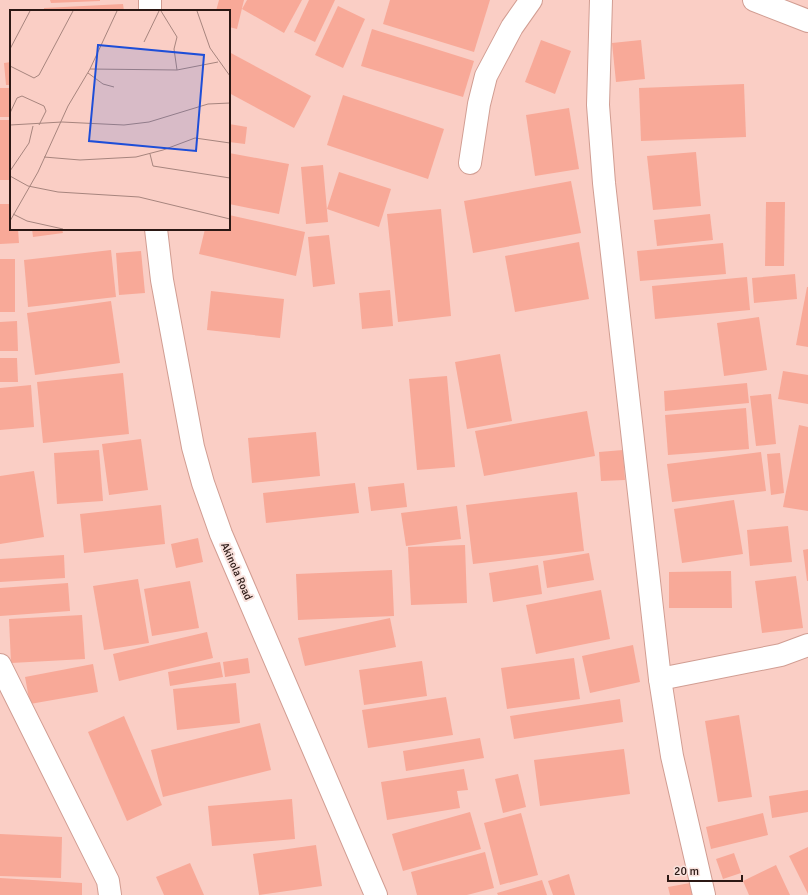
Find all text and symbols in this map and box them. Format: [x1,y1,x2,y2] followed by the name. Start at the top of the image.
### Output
[10,10,230,230] inset map
[218,540,255,602] street label: Akinola Road
[668,857,742,883] scale bar
[674,864,699,879] text: 20 m

